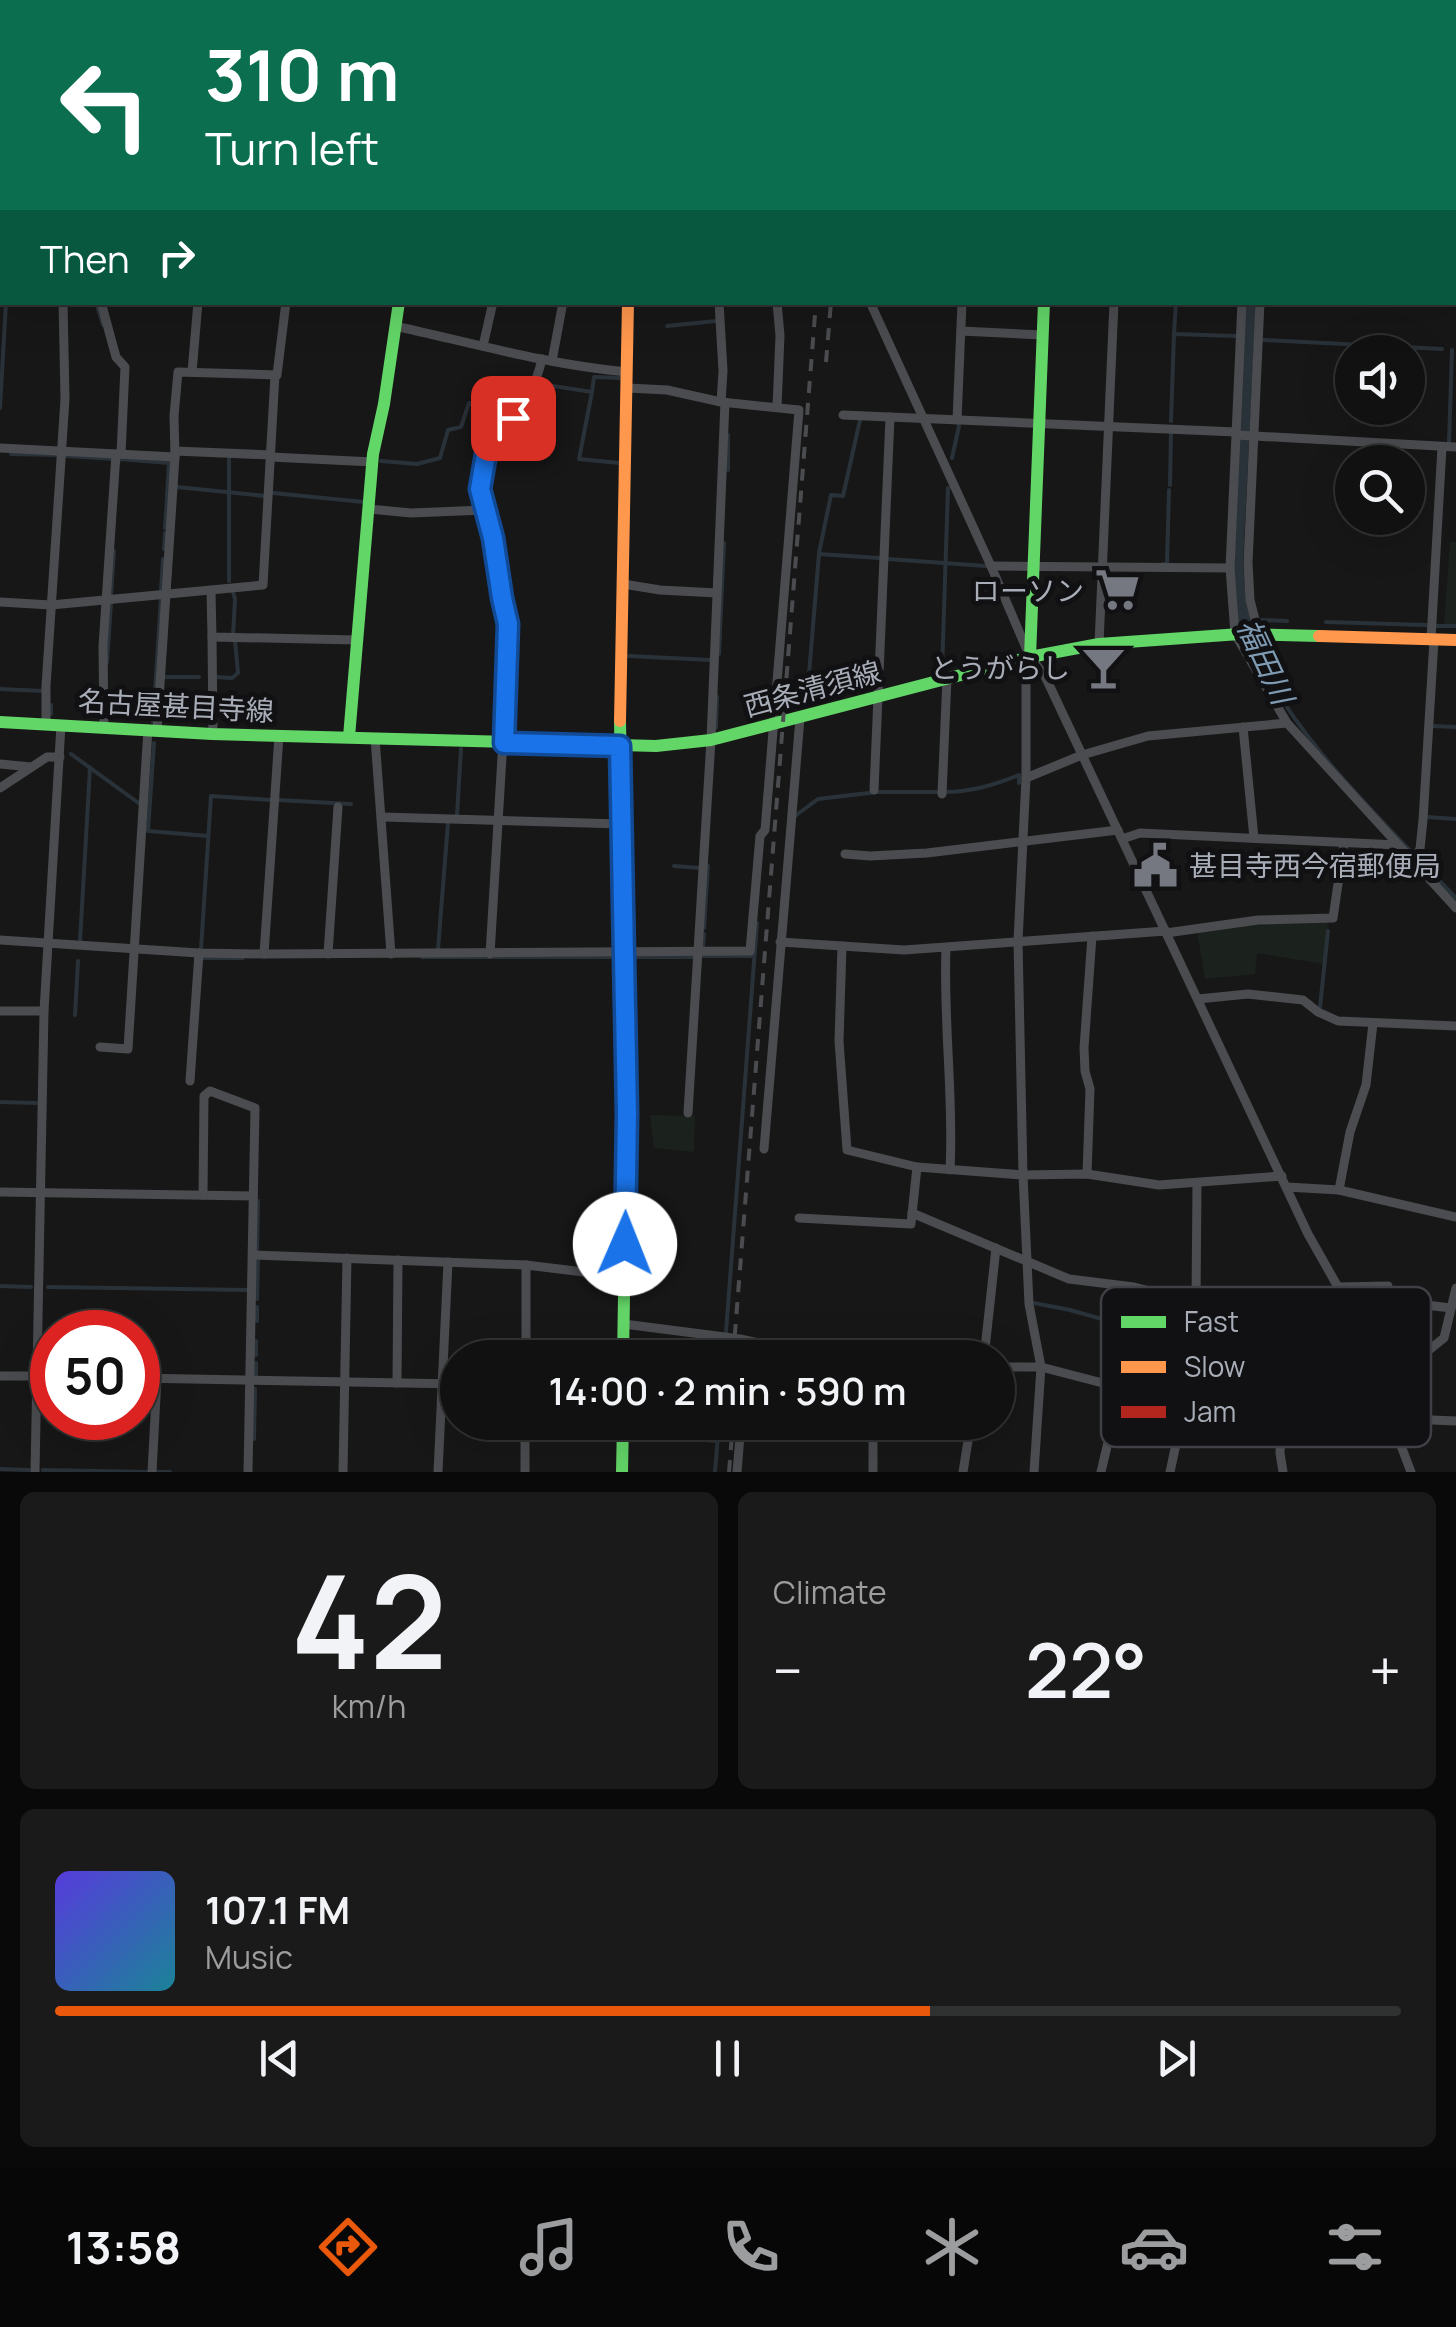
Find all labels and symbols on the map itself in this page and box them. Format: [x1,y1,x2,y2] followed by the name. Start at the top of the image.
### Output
[471,376,556,461] pin
[1093,566,1141,614] supermarket icon: ローソン
[972,571,1084,609] place label: ローソン
[1228,612,1305,713] water label: 福田川
[1079,643,1127,691] bar icon: とうがらし
[930,648,1070,686] place label: とうがらし
[739,652,885,724] street label: 西条清須線
[77,681,275,729] street label: 名古屋甚目寺線
[1132,841,1180,889] public building icon: 甚目寺西今宿郵便局
[1189,846,1441,884] place label: 甚目寺西今宿郵便局
[573,1192,677,1296] position arrow
[1101,1287,1431,1447] legend
[1184,1302,1239,1340] text: Fast
[30,1310,160,1440] speed limit sign: 50
[1184,1347,1245,1385] text: Slow
[1184,1392,1236,1430] text: Jam

